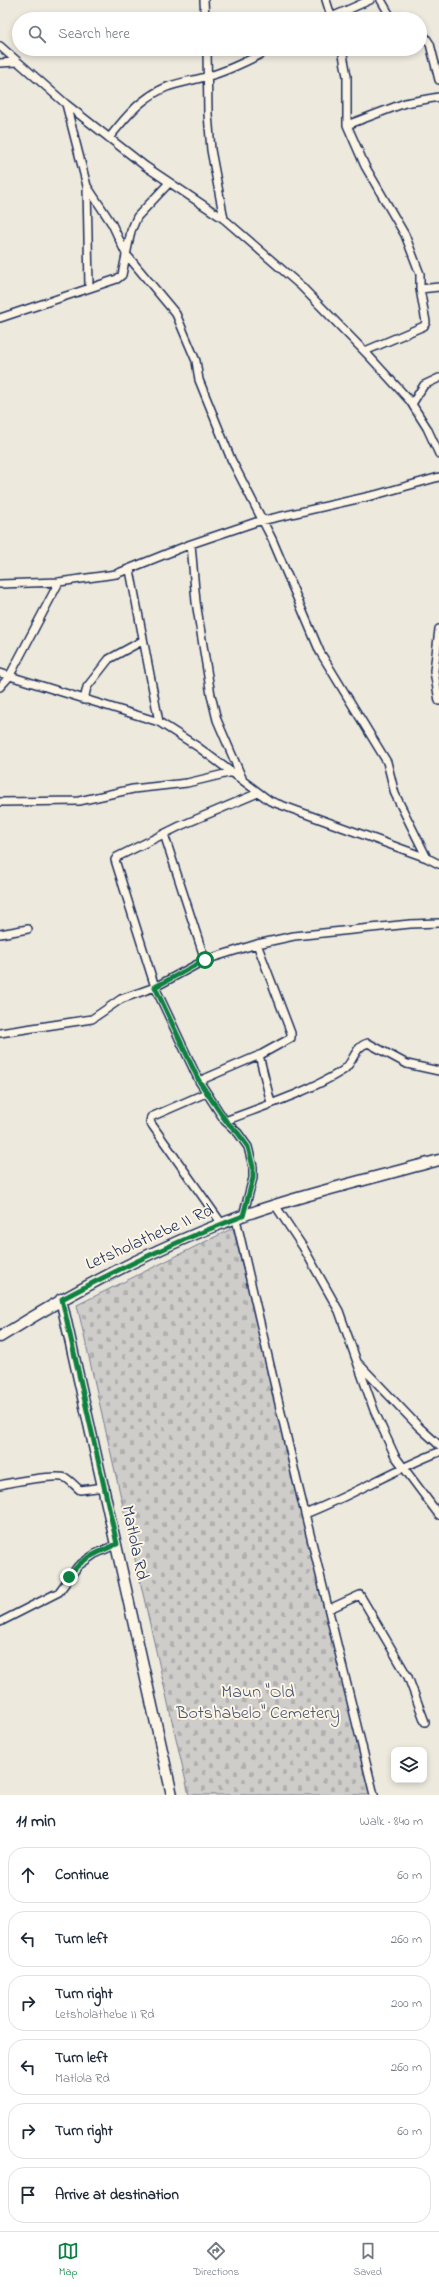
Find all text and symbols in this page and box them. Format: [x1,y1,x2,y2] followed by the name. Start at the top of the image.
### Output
[12,12,427,56] search box
[26,23,48,45] icon: search
[58,23,130,45] text: Search here
[196,951,214,969] route start
[82,1198,218,1278] street label: Letsholathebe II Rd
[113,1503,155,1583] street label: Matlola Rd
[60,1568,78,1586] route end
[175,1680,340,1727] park label: Maun "Old Botshabelo" Cemetery
[391,1747,427,1783] map controls
[391,1747,427,1783] button: layers
[16,1809,56,1834] text: 11 min
[360,1812,423,1831] text: Walk · 840 m
[17,1864,39,1886] icon: ahead
[55,1864,109,1886] text: Continue
[397,1866,422,1885] text: 60 m
[17,1928,39,1950] icon: left
[55,1928,108,1950] text: Turn left
[391,1930,422,1949] text: 260 m
[55,1983,113,2005] text: Turn right
[17,1992,39,2014] icon: right
[391,1994,422,2013] text: 200 m
[55,2005,155,2024] text: Letsholathebe II Rd
[55,2047,108,2069] text: Turn left
[17,2056,39,2078] icon: left
[391,2058,422,2077] text: 260 m
[55,2069,110,2088] text: Matlola Rd
[17,2120,39,2142] icon: right
[55,2120,113,2142] text: Turn right
[397,2122,422,2141] text: 60 m
[17,2184,39,2206] icon: arrive
[55,2184,179,2206] text: Arrive at destination
[57,2240,79,2280] tab: Map
[193,2240,239,2280] tab: Directions
[353,2240,382,2280] tab: Saved

